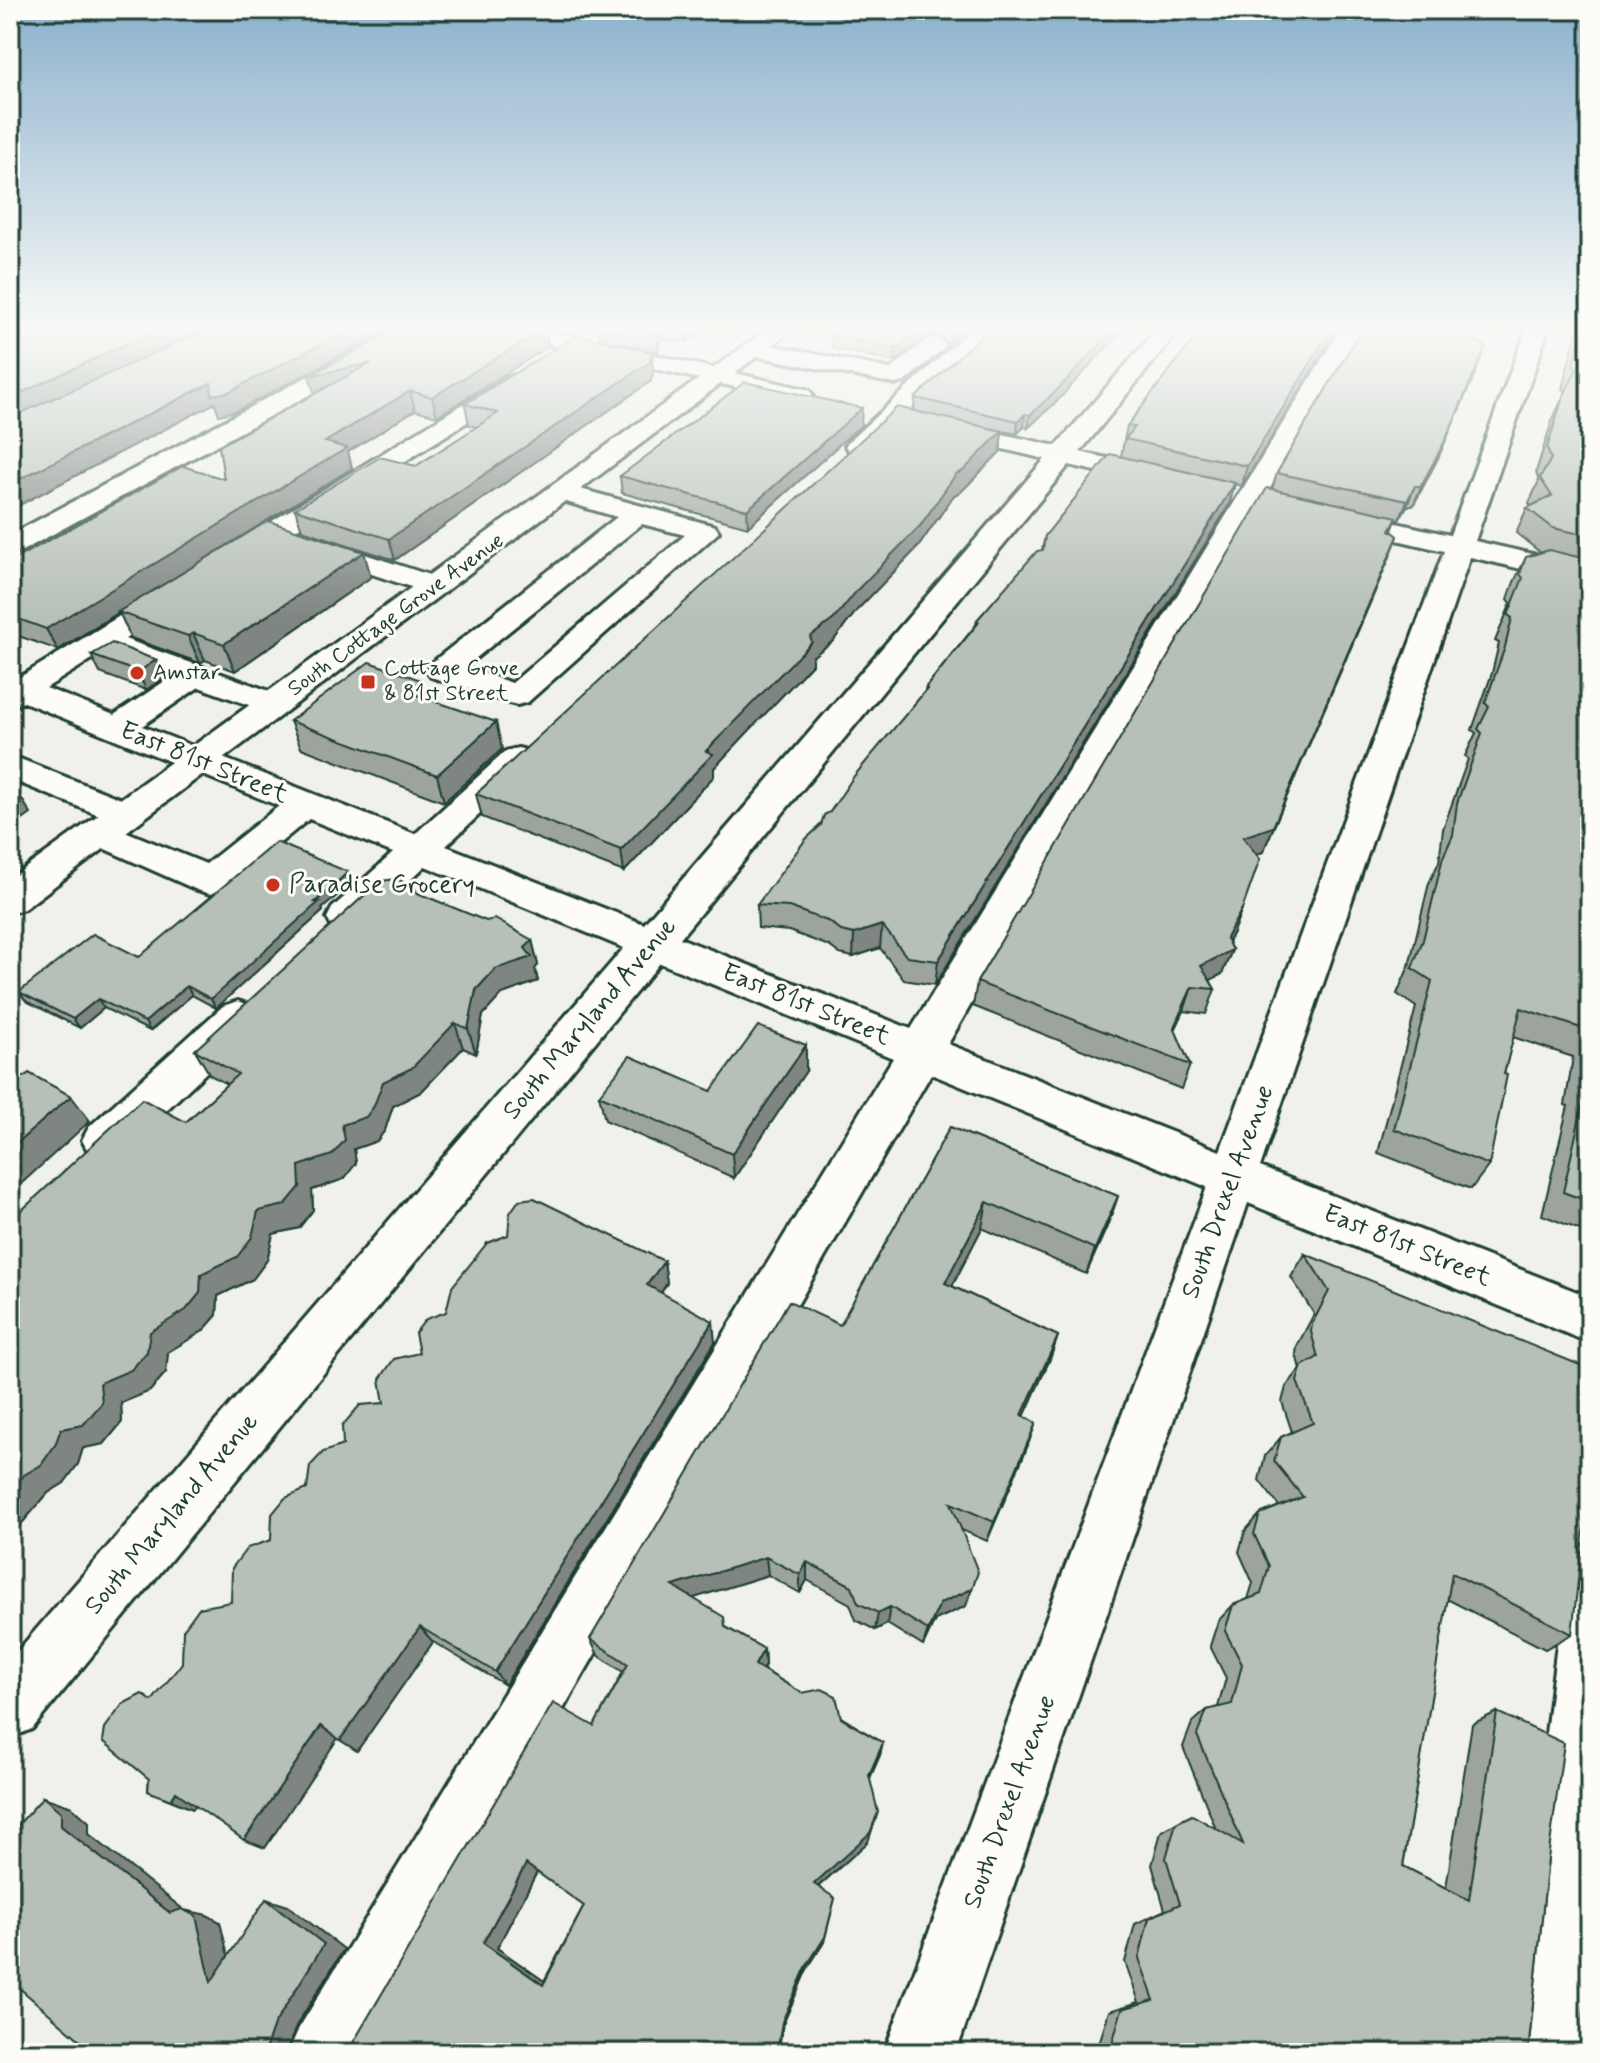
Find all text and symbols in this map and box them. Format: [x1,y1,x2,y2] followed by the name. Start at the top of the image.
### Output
[282,527,510,704] street label: South Cottage Grove Avenue
[384,655,519,708] place label: Cottage Grove & 81st Street
[153,659,220,687] place label: Amstar
[128,664,146,682] marker: Amstar
[359,673,377,691] marker: Cottage Grove & 81st Street
[115,714,293,812] street label: East 81st Street
[289,868,475,902] place label: Paradise Grocery
[264,876,282,894] marker: Paradise Grocery
[495,911,685,1127] street label: South Maryland Avenue
[717,956,895,1054] street label: East 81st Street
[1174,1081,1282,1303] street label: South Drexel Avenue
[1318,1197,1496,1295] street label: East 81st Street
[77,1406,267,1622] street label: South Maryland Avenue
[956,1691,1064,1913] street label: South Drexel Avenue

